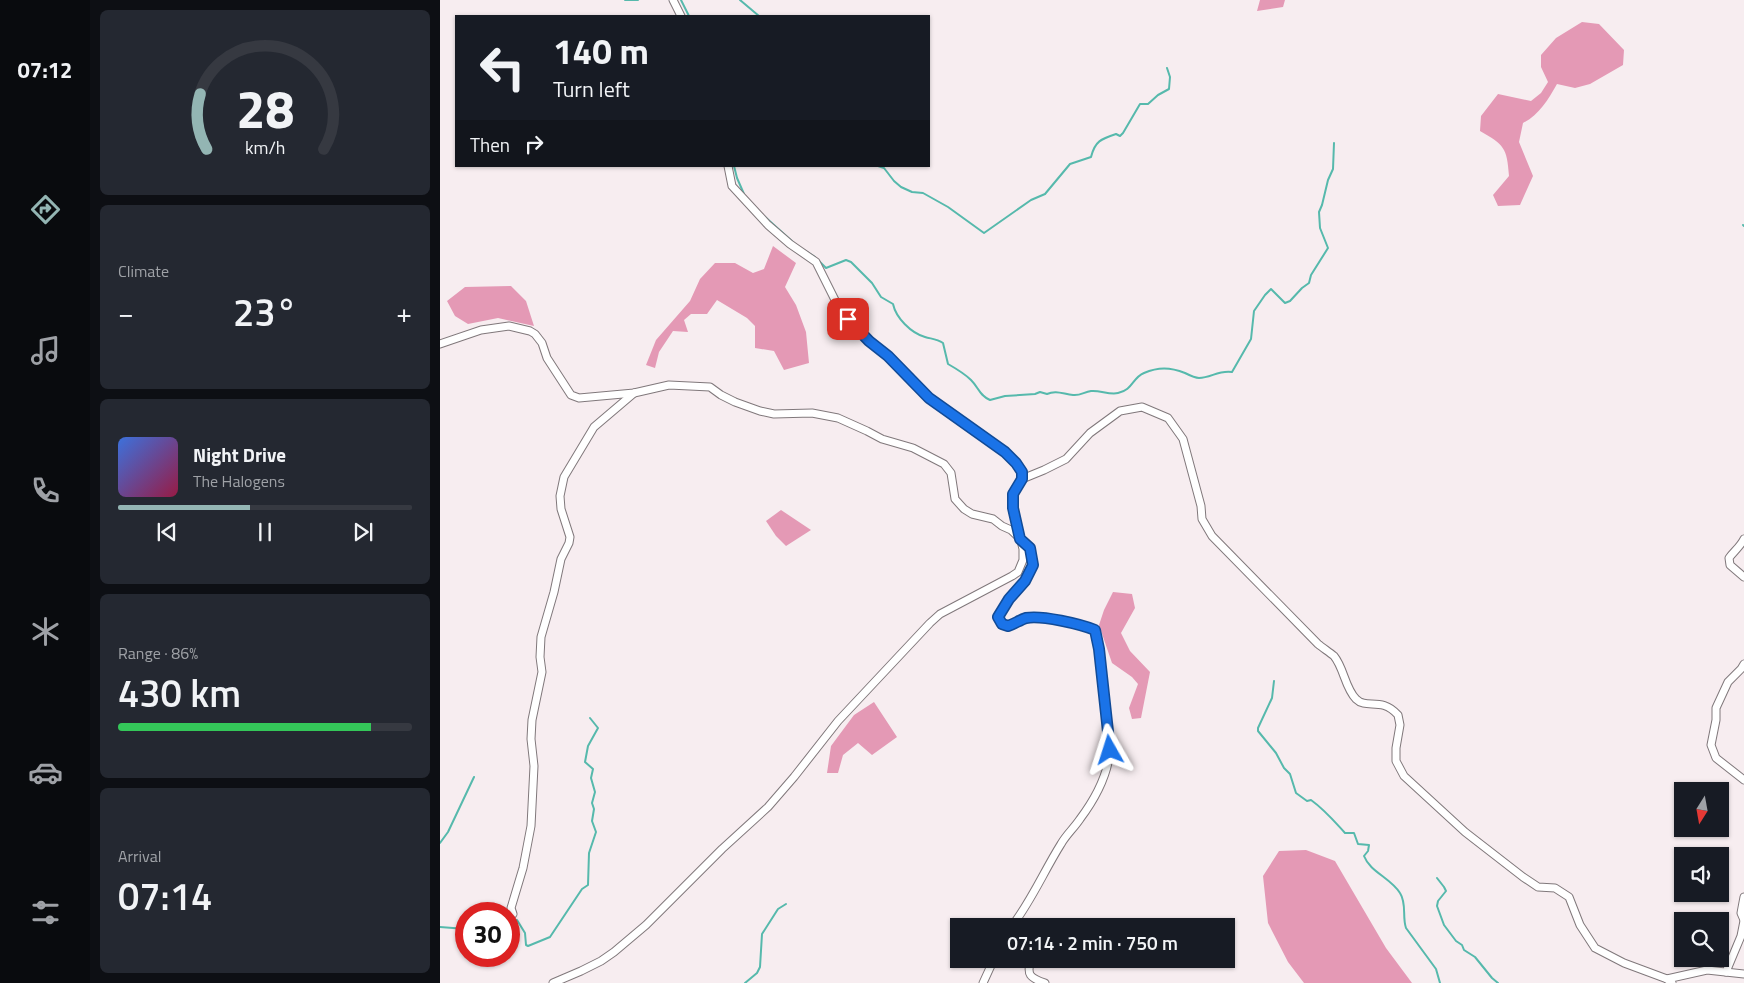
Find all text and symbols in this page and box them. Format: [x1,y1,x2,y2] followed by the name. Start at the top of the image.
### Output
[553,24,649,78] text: 140 m
[470,35,535,100] icon: left
[18,53,72,87] text: 07:12
[236,69,294,148] text: 28
[553,72,630,106] text: Turn left
[470,130,510,159] text: Then
[520,130,548,158] icon: right
[245,134,285,161] text: km/h
[28,192,63,227] icon: directions
[118,259,169,283] text: Climate
[233,283,297,341] text: 23°
[118,291,134,334] text: −
[396,291,412,334] text: +
[827,298,869,340] pin
[834,305,862,333] icon: arrive
[28,333,63,368] icon: music
[193,440,286,469] text: Night Drive
[193,469,285,493] text: The Halogens
[28,473,63,508] icon: phone
[153,518,181,546] icon: previous
[251,518,279,546] icon: pause
[349,518,377,546] icon: next
[28,614,63,649] icon: climate
[118,641,198,665] text: Range · 86%
[118,664,241,722] text: 430 km
[1083,723,1135,775] position arrow
[28,755,63,790] icon: car
[1674,782,1729,838] north arrow
[1674,782,1729,967] map controls
[118,844,161,868] text: Arrival
[1674,847,1729,902] button: sound
[118,867,212,925] text: 07:14
[28,895,63,930] icon: filters
[455,902,520,967] speed limit sign: 30
[1674,912,1729,967] button: search
[1007,928,1178,957] text: 07:14 · 2 min · 750 m

